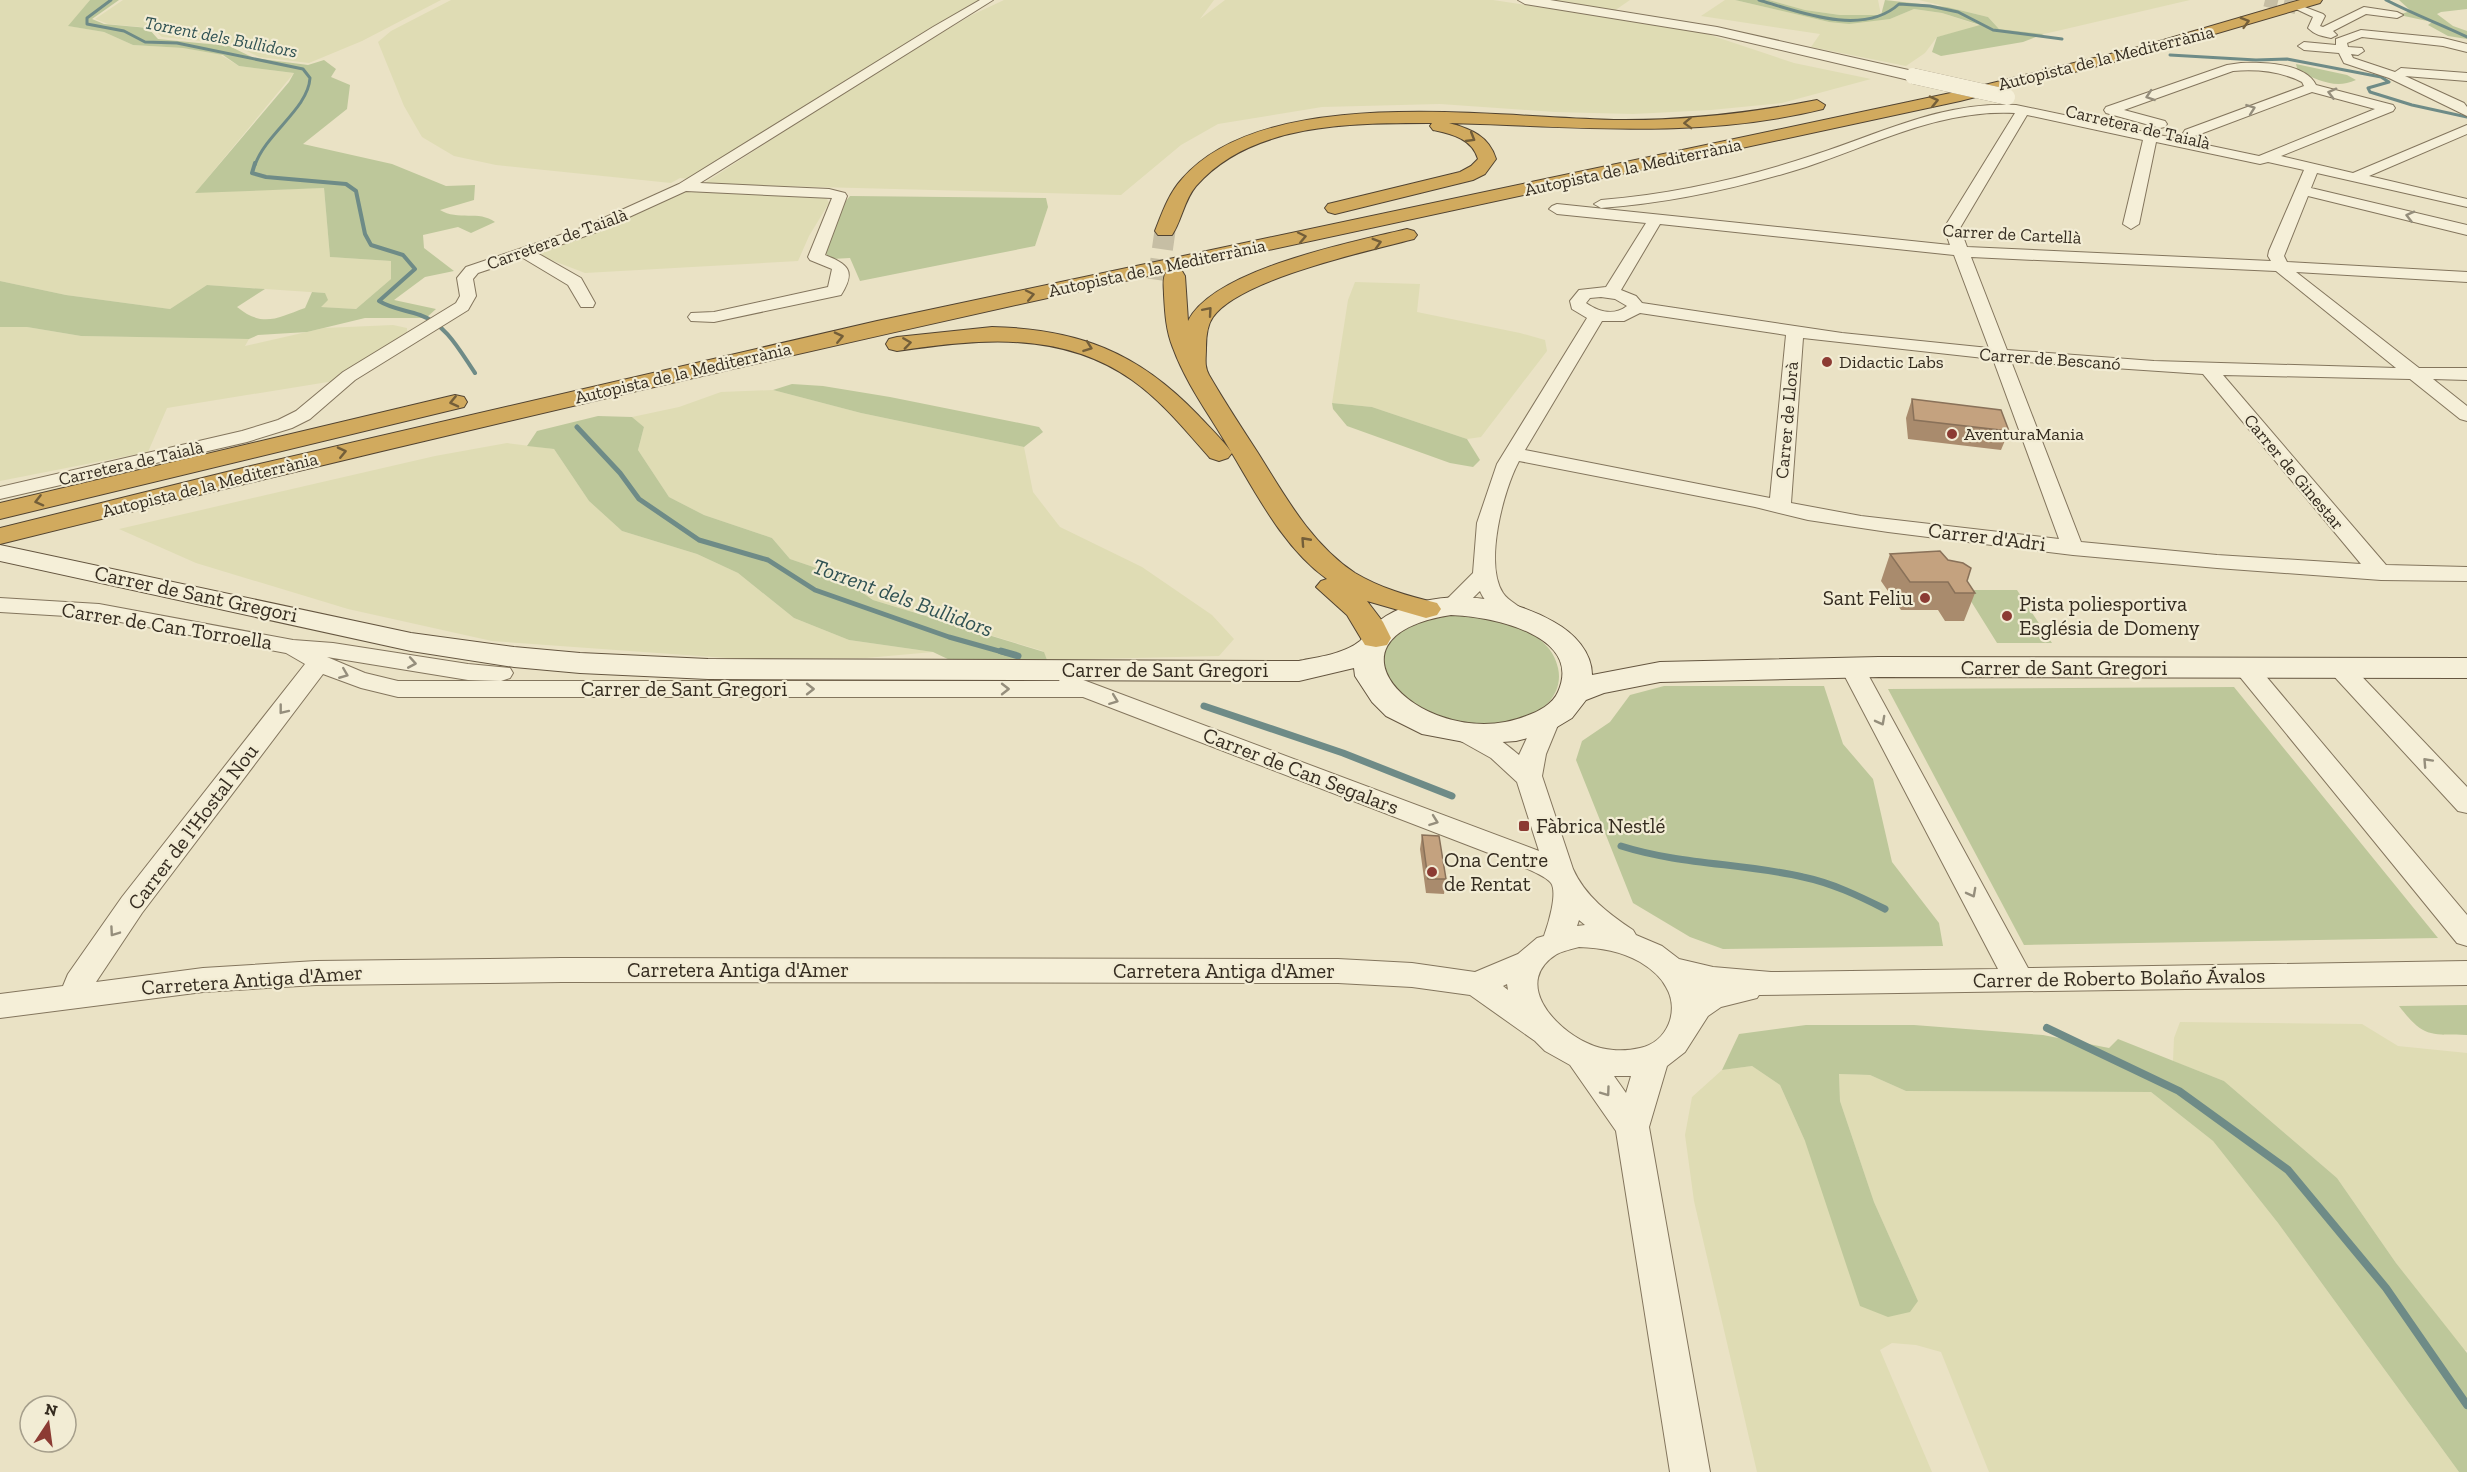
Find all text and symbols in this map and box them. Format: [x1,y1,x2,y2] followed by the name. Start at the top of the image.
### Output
[143,11,299,63] water label: Torrent dels Bullidors
[2239,17,2250,29] one-way arrow
[1996,20,2216,95] street label: Autopista de la Mediterrània
[2327,88,2337,101] one-way arrow
[2146,89,2156,102] one-way arrow
[1929,96,1939,109] one-way arrow
[2063,100,2213,154] street label: Carretera de Taialà
[2246,104,2256,117] one-way arrow
[1683,116,1692,129] one-way arrow
[1465,131,1475,143] one-way arrow
[1522,133,1744,201] street label: Autopista de la Mediterrània
[484,203,631,275] street label: Carretera de Taialà
[2405,211,2415,224] one-way arrow
[1942,219,2082,249] street label: Carrer de Cartellà
[1297,231,1307,244] one-way arrow
[1046,234,1268,302] street label: Autopista de la Mediterrània
[1372,238,1382,251] one-way arrow
[1024,289,1034,302] one-way arrow
[1201,307,1212,317] one-way arrow
[834,331,844,344] one-way arrow
[573,337,794,409] street label: Autopista de la Mediterrània
[903,337,912,349] one-way arrow
[1082,340,1093,353] one-way arrow
[1979,343,2121,375] street label: Carrer de Bescanó
[1839,351,1944,373] place label: Didactic Labs
[1820,355,1834,369] marker: Didactic Labs
[1771,360,1803,480] street label: Carrer de Llorà
[449,395,459,408] one-way arrow
[2239,409,2349,535] street label: Carrer de Ginestar
[1964,423,2084,445] place label: AventuraMania
[1945,427,1959,441] marker: AventuraMania
[56,436,206,490] street label: Carretera de Taialà
[100,447,320,522] street label: Autopista de la Mediterrània
[337,447,347,460] one-way arrow
[35,494,45,506] one-way arrow
[1927,517,2047,556] street label: Carrer d'Adri
[1301,537,1312,548] one-way arrow
[809,552,997,643] water label: Torrent dels Bullidors
[92,560,300,627] street label: Carrer de Sant Gregori
[1823,585,1913,610] place label: Sant Feliu
[1918,591,1932,605] marker: Sant Feliu
[2019,591,2200,640] place label: Pista poliesportiva Església de Domeny
[60,597,274,654] street label: Carrer de Can Torroella
[2000,609,2014,623] marker: Pista poliesportiva Església de Domeny
[1961,655,2167,680] street label: Carrer de Sant Gregori
[406,656,416,669] one-way arrow
[1062,657,1268,682] street label: Carrer de Sant Gregori
[339,667,349,680] one-way arrow
[581,676,787,701] street label: Carrer de Sant Gregori
[806,683,815,695] one-way arrow
[1001,683,1010,695] one-way arrow
[1107,693,1118,705] one-way arrow
[279,704,290,715] one-way arrow
[1874,714,1885,725] one-way arrow
[1200,722,1403,819] street label: Carrer de Can Segalars
[122,739,263,915] street label: Carrer de l'Hostal Nou
[2423,758,2434,768] one-way arrow
[1428,813,1438,826] one-way arrow
[1536,813,1666,838] place label: Fàbrica Nestlé
[1517,819,1531,833] marker: Fàbrica Nestlé
[1444,847,1548,896] place label: Ona Centre de Rentat
[1425,865,1439,879] marker: Ona Centre de Rentat
[1965,887,1976,898] one-way arrow
[110,926,121,937] one-way arrow
[627,957,849,982] street label: Carretera Antiga d'Amer
[1113,958,1335,983] street label: Carretera Antiga d'Amer
[140,959,364,1000] street label: Carretera Antiga d'Amer
[1973,962,2265,993] street label: Carrer de Roberto Bolaño Ávalos
[1599,1085,1610,1096] one-way arrow
[18,1394,78,1454] north arrow
[43,1399,59,1420] text: N

